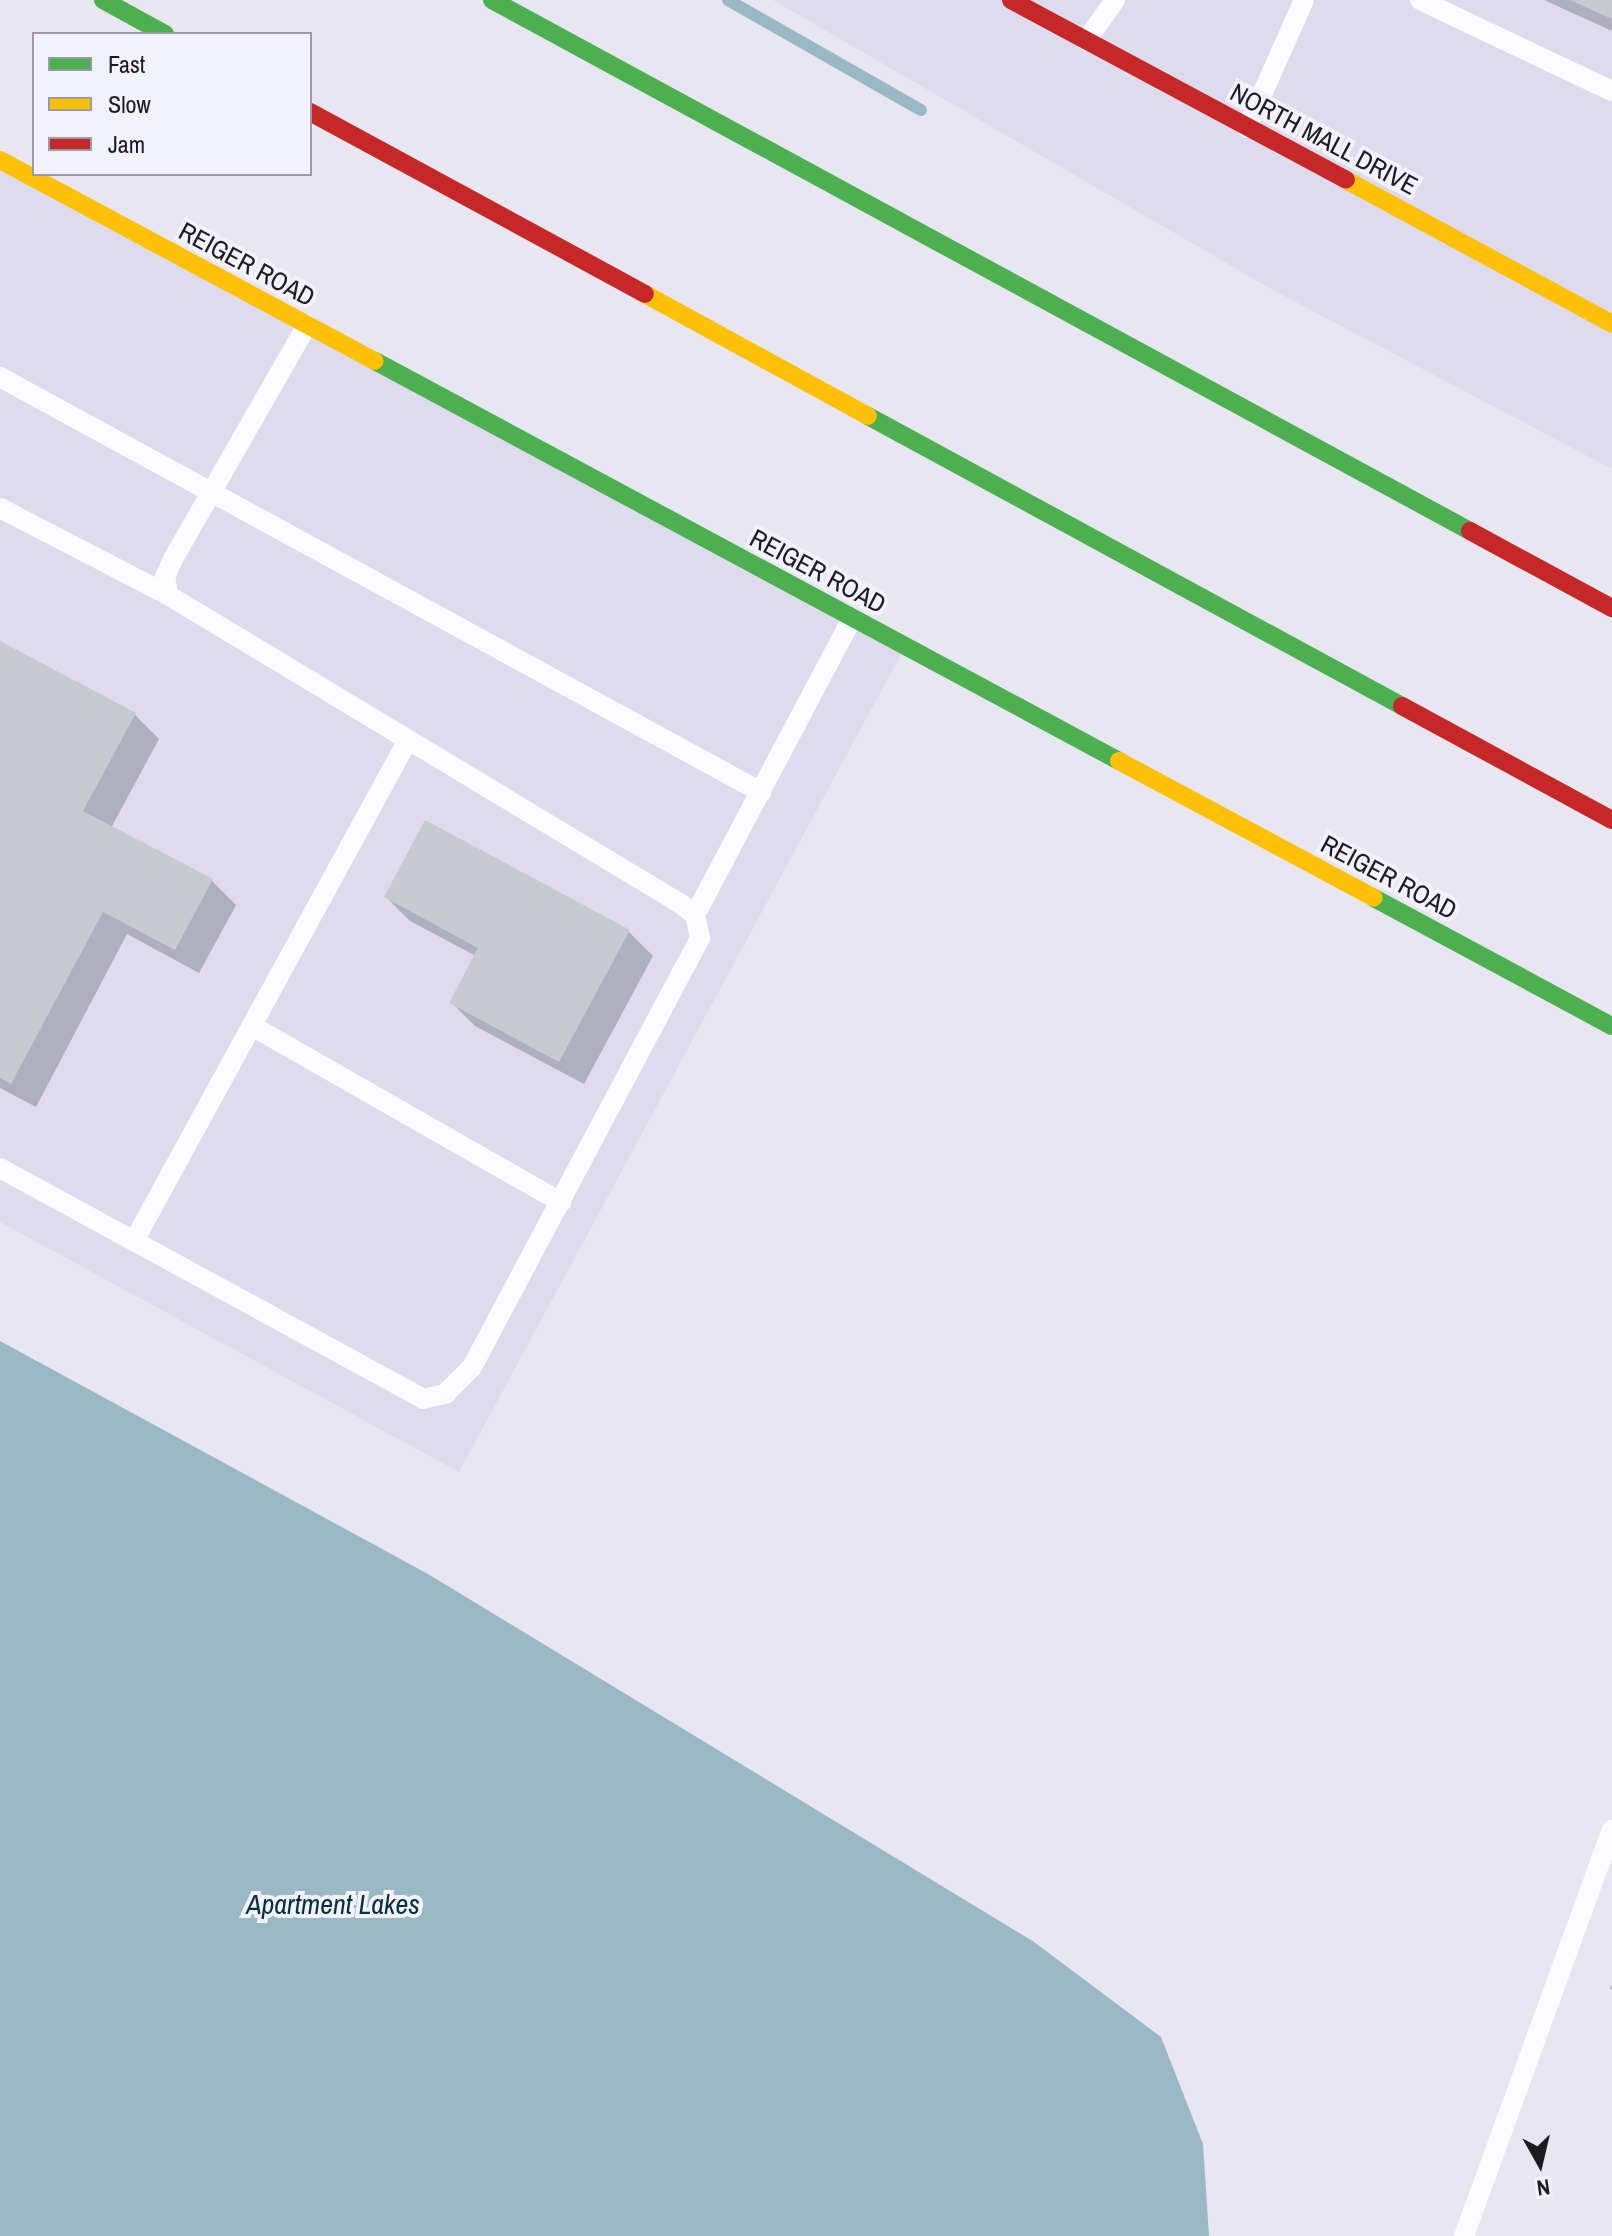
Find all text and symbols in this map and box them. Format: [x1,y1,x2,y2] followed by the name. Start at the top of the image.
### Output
[32,32,312,176] legend
[108,48,145,80] text: Fast
[1225,76,1423,202] street label: NORTH MALL DRIVE
[108,88,151,120] text: Slow
[108,128,145,160] text: Jam
[174,215,320,313] street label: REIGER ROAD
[745,522,891,620] street label: REIGER ROAD
[1316,828,1462,926] street label: REIGER ROAD
[246,1887,420,1921] water label: Apartment Lakes
[1500,2124,1580,2204] north arrow
[1535,2172,1552,2204] text: N

